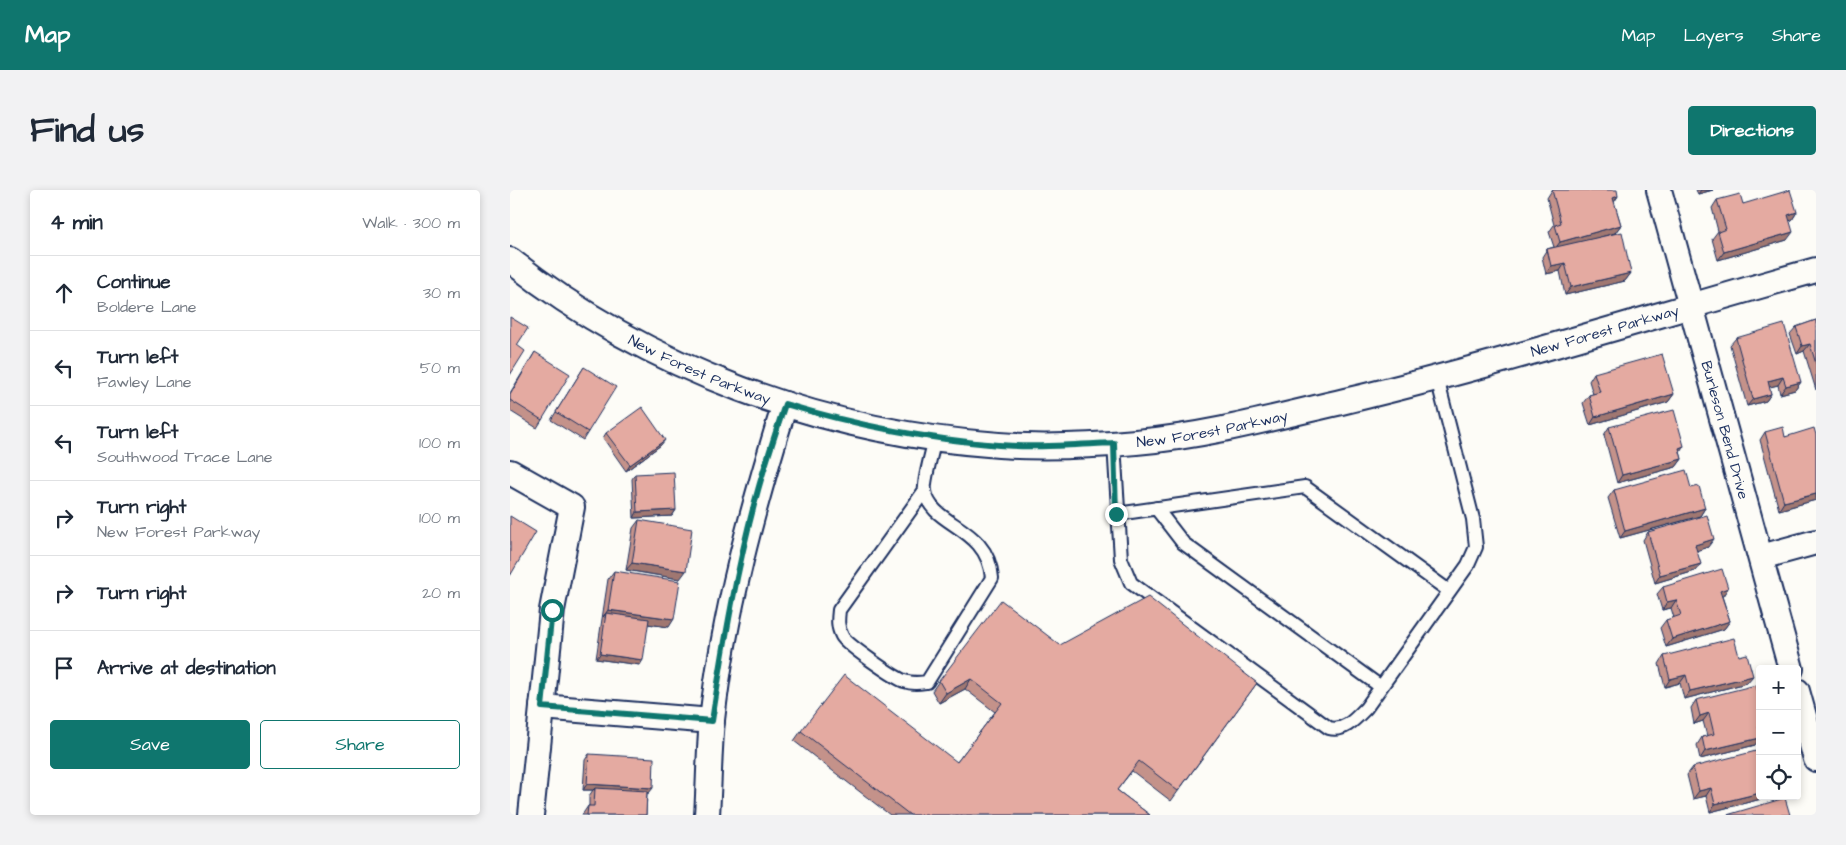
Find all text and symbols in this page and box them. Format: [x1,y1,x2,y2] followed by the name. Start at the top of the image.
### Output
[25,18,70,52] text: Map
[1621,23,1655,48] text: Map
[1683,23,1744,48] text: Layers
[1772,23,1821,48] text: Share
[30,106,144,155] text: Find us
[1688,106,1816,155] button: Directions
[50,208,103,237] text: 4 min
[362,212,460,234] text: Walk · 300 m
[97,269,171,296] text: Continue
[50,279,78,307] icon: ahead
[423,282,460,304] text: 30 m
[97,296,197,318] text: Boldere Lane
[1528,300,1682,363] street label: New Forest Parkway
[624,330,773,411] street label: New Forest Parkway
[97,344,178,371] text: Turn left
[50,354,78,382] icon: left
[420,357,460,379] text: 50 m
[1696,359,1754,502] street label: Burleson Bend Drive
[97,371,191,393] text: Fawley Lane
[1136,405,1290,453] street label: New Forest Parkway
[97,419,178,446] text: Turn left
[50,429,78,457] icon: left
[419,432,460,454] text: 100 m
[97,446,272,468] text: Southwood Trace Lane
[97,494,186,521] text: Turn right
[1105,503,1128,526] route end
[50,504,78,532] icon: right
[419,507,460,529] text: 100 m
[97,521,260,543] text: New Forest Parkway
[50,579,78,607] icon: right
[97,580,186,607] text: Turn right
[422,582,460,604] text: 20 m
[541,599,564,622] route start
[50,654,78,682] icon: arrive
[97,655,276,682] text: Arrive at destination
[1756,665,1801,800] map controls
[1756,665,1801,710] button: +
[1756,710,1801,755] button: −
[50,720,250,769] button: Save
[260,720,460,769] button: Share
[1756,755,1801,800] button: locate

